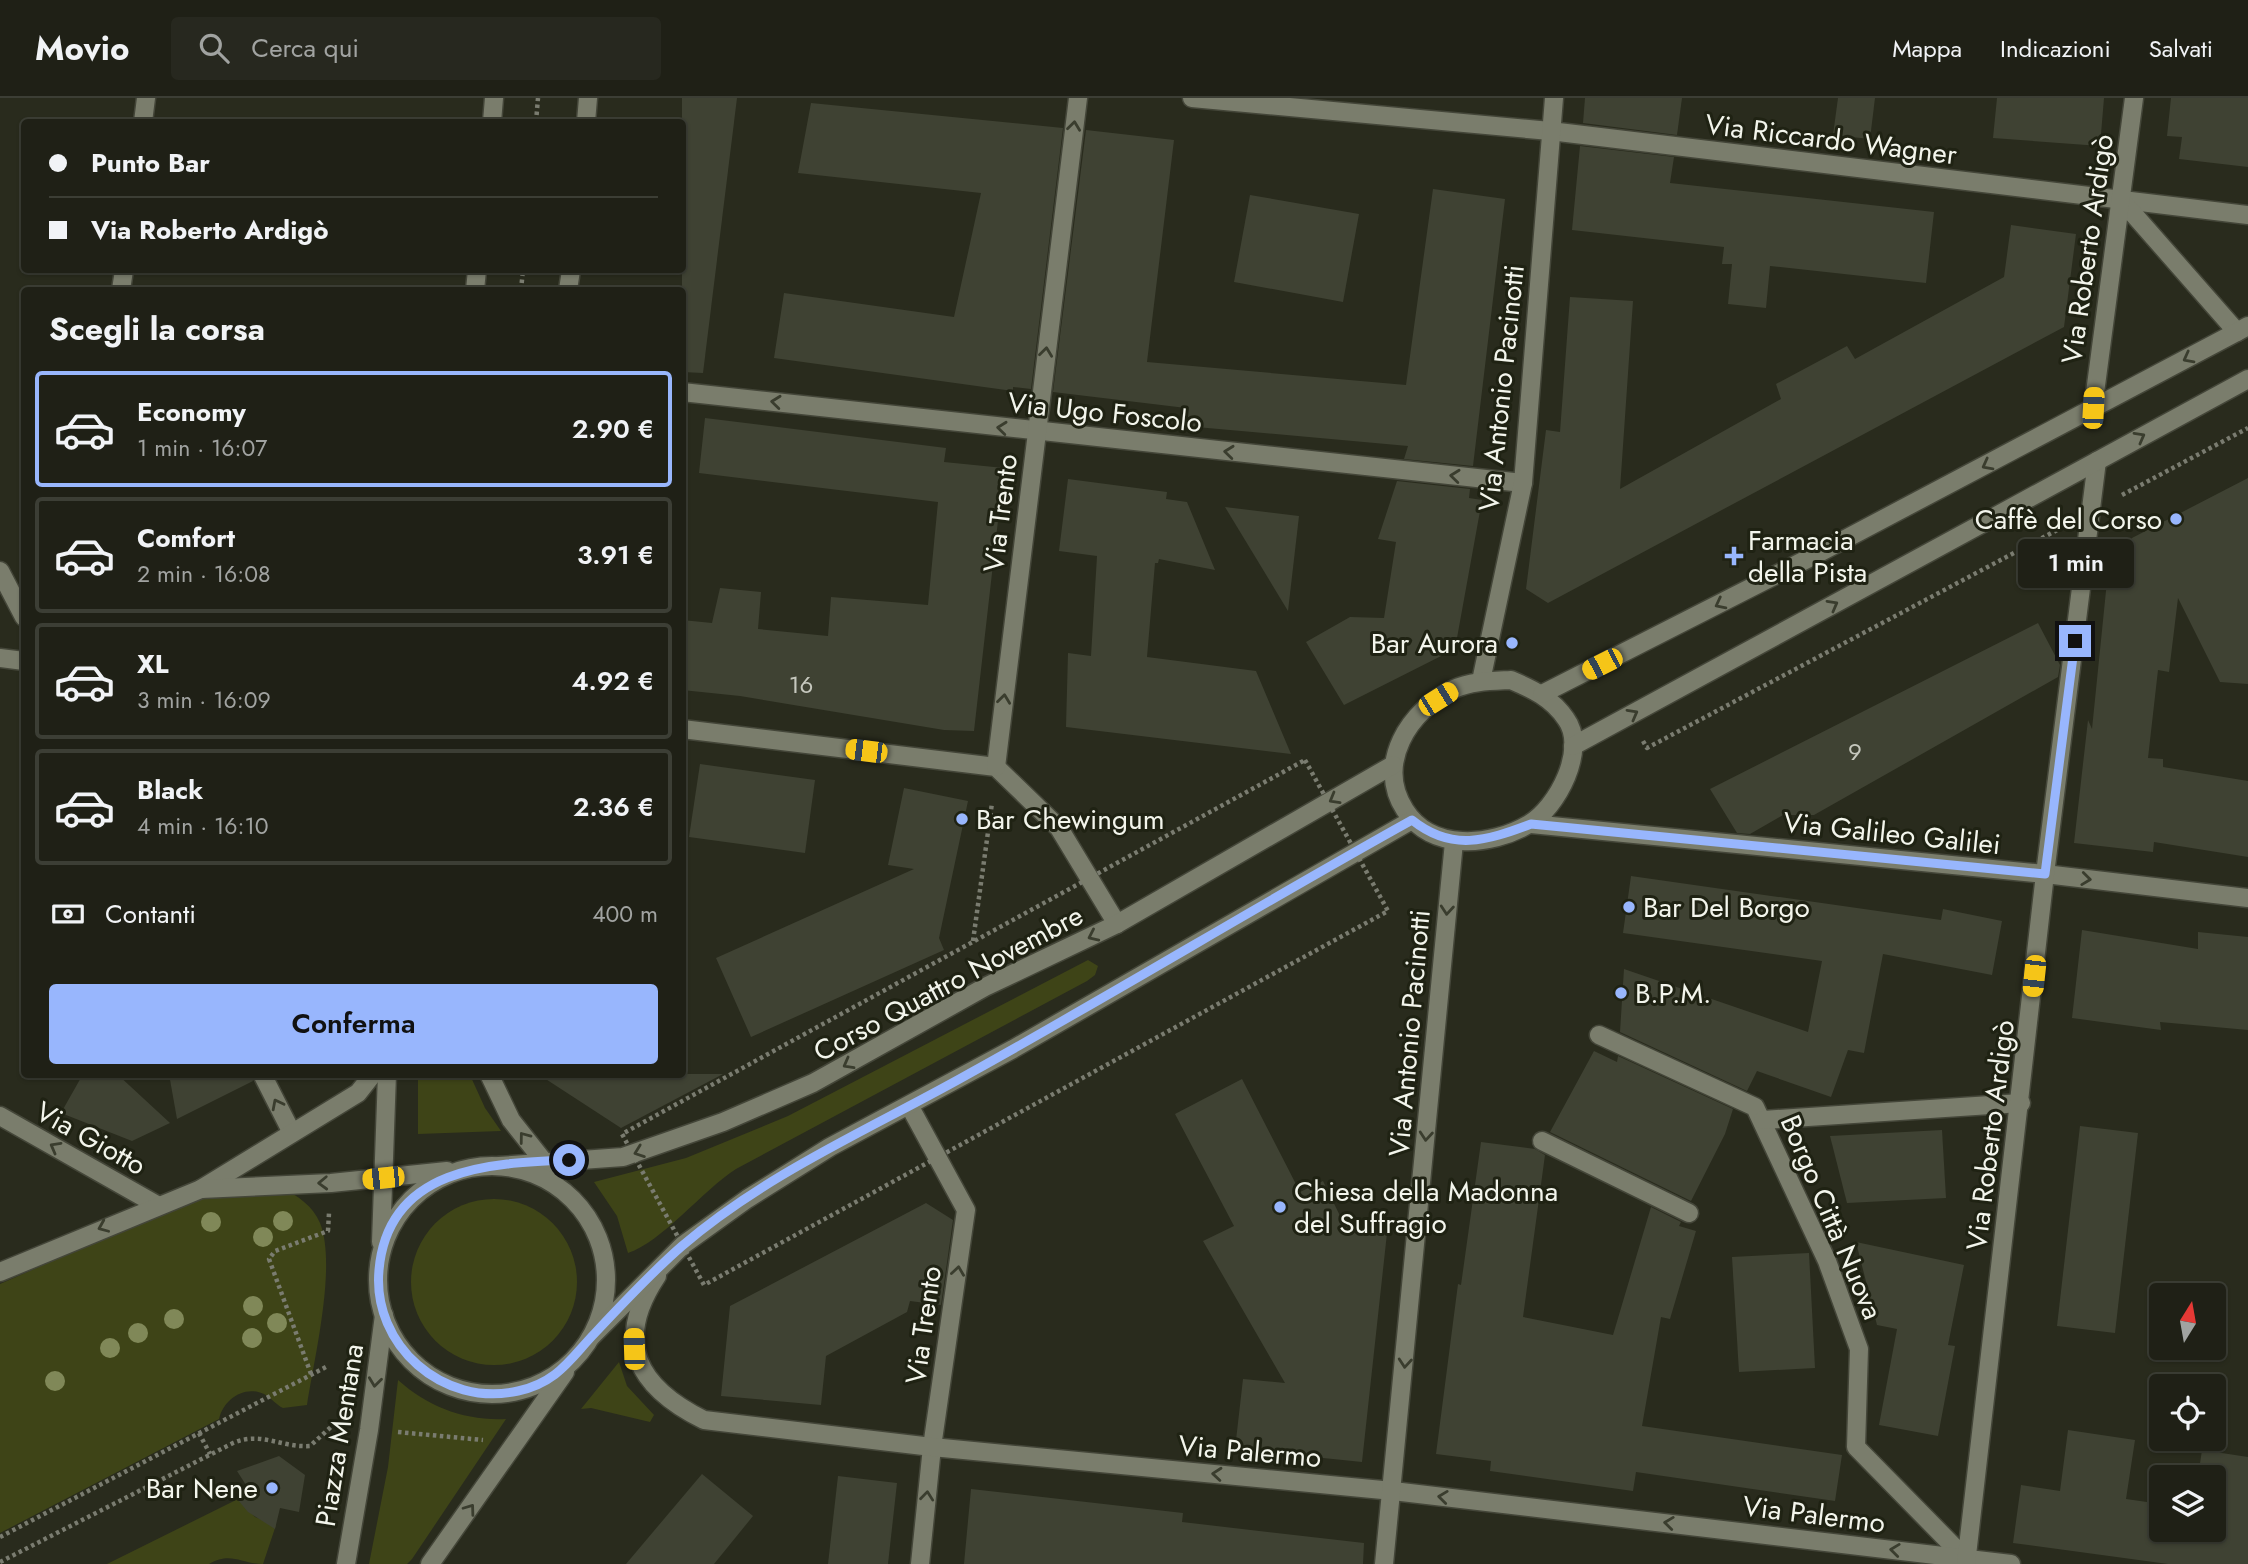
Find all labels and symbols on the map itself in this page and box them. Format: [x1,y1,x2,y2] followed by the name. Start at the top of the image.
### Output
[1703,104,1959,175] street label: Via Riccardo Wagner
[1067,120,1082,132] one-way arrow
[2051,132,2124,367] street label: Via Roberto Ardigò
[1468,263,1535,513] street label: Via Antonio Pacinotti
[1039,346,1054,358] one-way arrow
[2182,350,2195,364] one-way arrow
[1006,382,1204,443] street label: Via Ugo Foscolo
[2082,386,2105,430] car
[771,395,782,410] one-way arrow
[997,420,1008,435] one-way arrow
[2133,432,2146,446] one-way arrow
[1223,445,1234,460] one-way arrow
[973,452,1028,574] street label: Via Trento
[1981,456,1994,470] one-way arrow
[1449,469,1460,484] one-way arrow
[1975,499,2162,540] place label: Caffè del Corso
[2168,511,2184,527] marker: Caffè del Corso
[1748,520,1867,593] place label: Farmacia della Pista
[2017,540,2133,588] callout: 1 min
[1726,548,1742,564] marker: Farmacia della Pista
[1715,595,1727,609] one-way arrow
[1826,600,1838,613] one-way arrow
[1371,623,1498,664] place label: Bar Aurora
[2059,625,2091,657] route end
[1504,635,1520,651] marker: Bar Aurora
[1579,645,1626,683] car
[789,667,813,702] house number: 16
[1415,679,1462,719] car
[997,693,1012,705] one-way arrow
[1626,708,1639,722] one-way arrow
[1848,734,1862,769] house number: 9
[844,738,889,764] car
[1328,791,1341,804] one-way arrow
[976,799,1165,840] place label: Bar Chewingum
[1781,802,2003,865] street label: Via Galileo Galilei
[954,811,970,827] marker: Bar Chewingum
[2081,871,2092,886] one-way arrow
[1643,887,1810,928] place label: Bar Del Borgo
[806,895,1090,1072] street label: Corso Quattro Novembre
[1621,899,1637,915] marker: Bar Del Borgo
[1440,905,1455,916] one-way arrow
[1378,908,1441,1158] street label: Via Antonio Pacinotti
[1088,928,1100,942] one-way arrow
[2022,954,2047,998] car
[1635,973,1711,1014] place label: B.P.M.
[1613,985,1629,1001] marker: B.P.M.
[1956,1018,2025,1252] street label: Via Roberto Ardigò
[843,1056,856,1069] one-way arrow
[28,1091,153,1186] street label: Via Giotto
[271,1099,285,1111] one-way arrow
[1770,1109,1893,1326] street label: Borgo Città Nuova
[1419,1131,1434,1142] one-way arrow
[519,1132,532,1145] one-way arrow
[50,1142,62,1155] one-way arrow
[553,1144,585,1176] route start
[633,1144,646,1158] one-way arrow
[362,1165,405,1191] car
[1294,1171,1558,1244] place label: Chiesa della Madonna del Suffragio
[317,1176,328,1191] one-way arrow
[1272,1199,1288,1215] marker: Chiesa della Madonna del Suffragio
[98,1219,110,1233] one-way arrow
[895,1263,952,1387] street label: Via Trento
[950,1265,965,1277] one-way arrow
[2149,1283,2226,1360] north arrow
[623,1328,646,1370] car
[305,1341,374,1530] street label: Piazza Mentana
[1398,1358,1413,1369] one-way arrow
[368,1376,383,1388] one-way arrow
[1177,1425,1323,1478] street label: Via Palermo
[1211,1467,1222,1482] one-way arrow
[146,1468,258,1509] place label: Bar Nene
[264,1480,280,1496] marker: Bar Nene
[1740,1485,1888,1544] street label: Via Palermo
[1437,1489,1449,1504] one-way arrow
[919,1490,934,1502] one-way arrow
[462,1504,475,1517] one-way arrow
[1663,1516,1675,1531] one-way arrow
[1889,1543,1901,1558] one-way arrow

